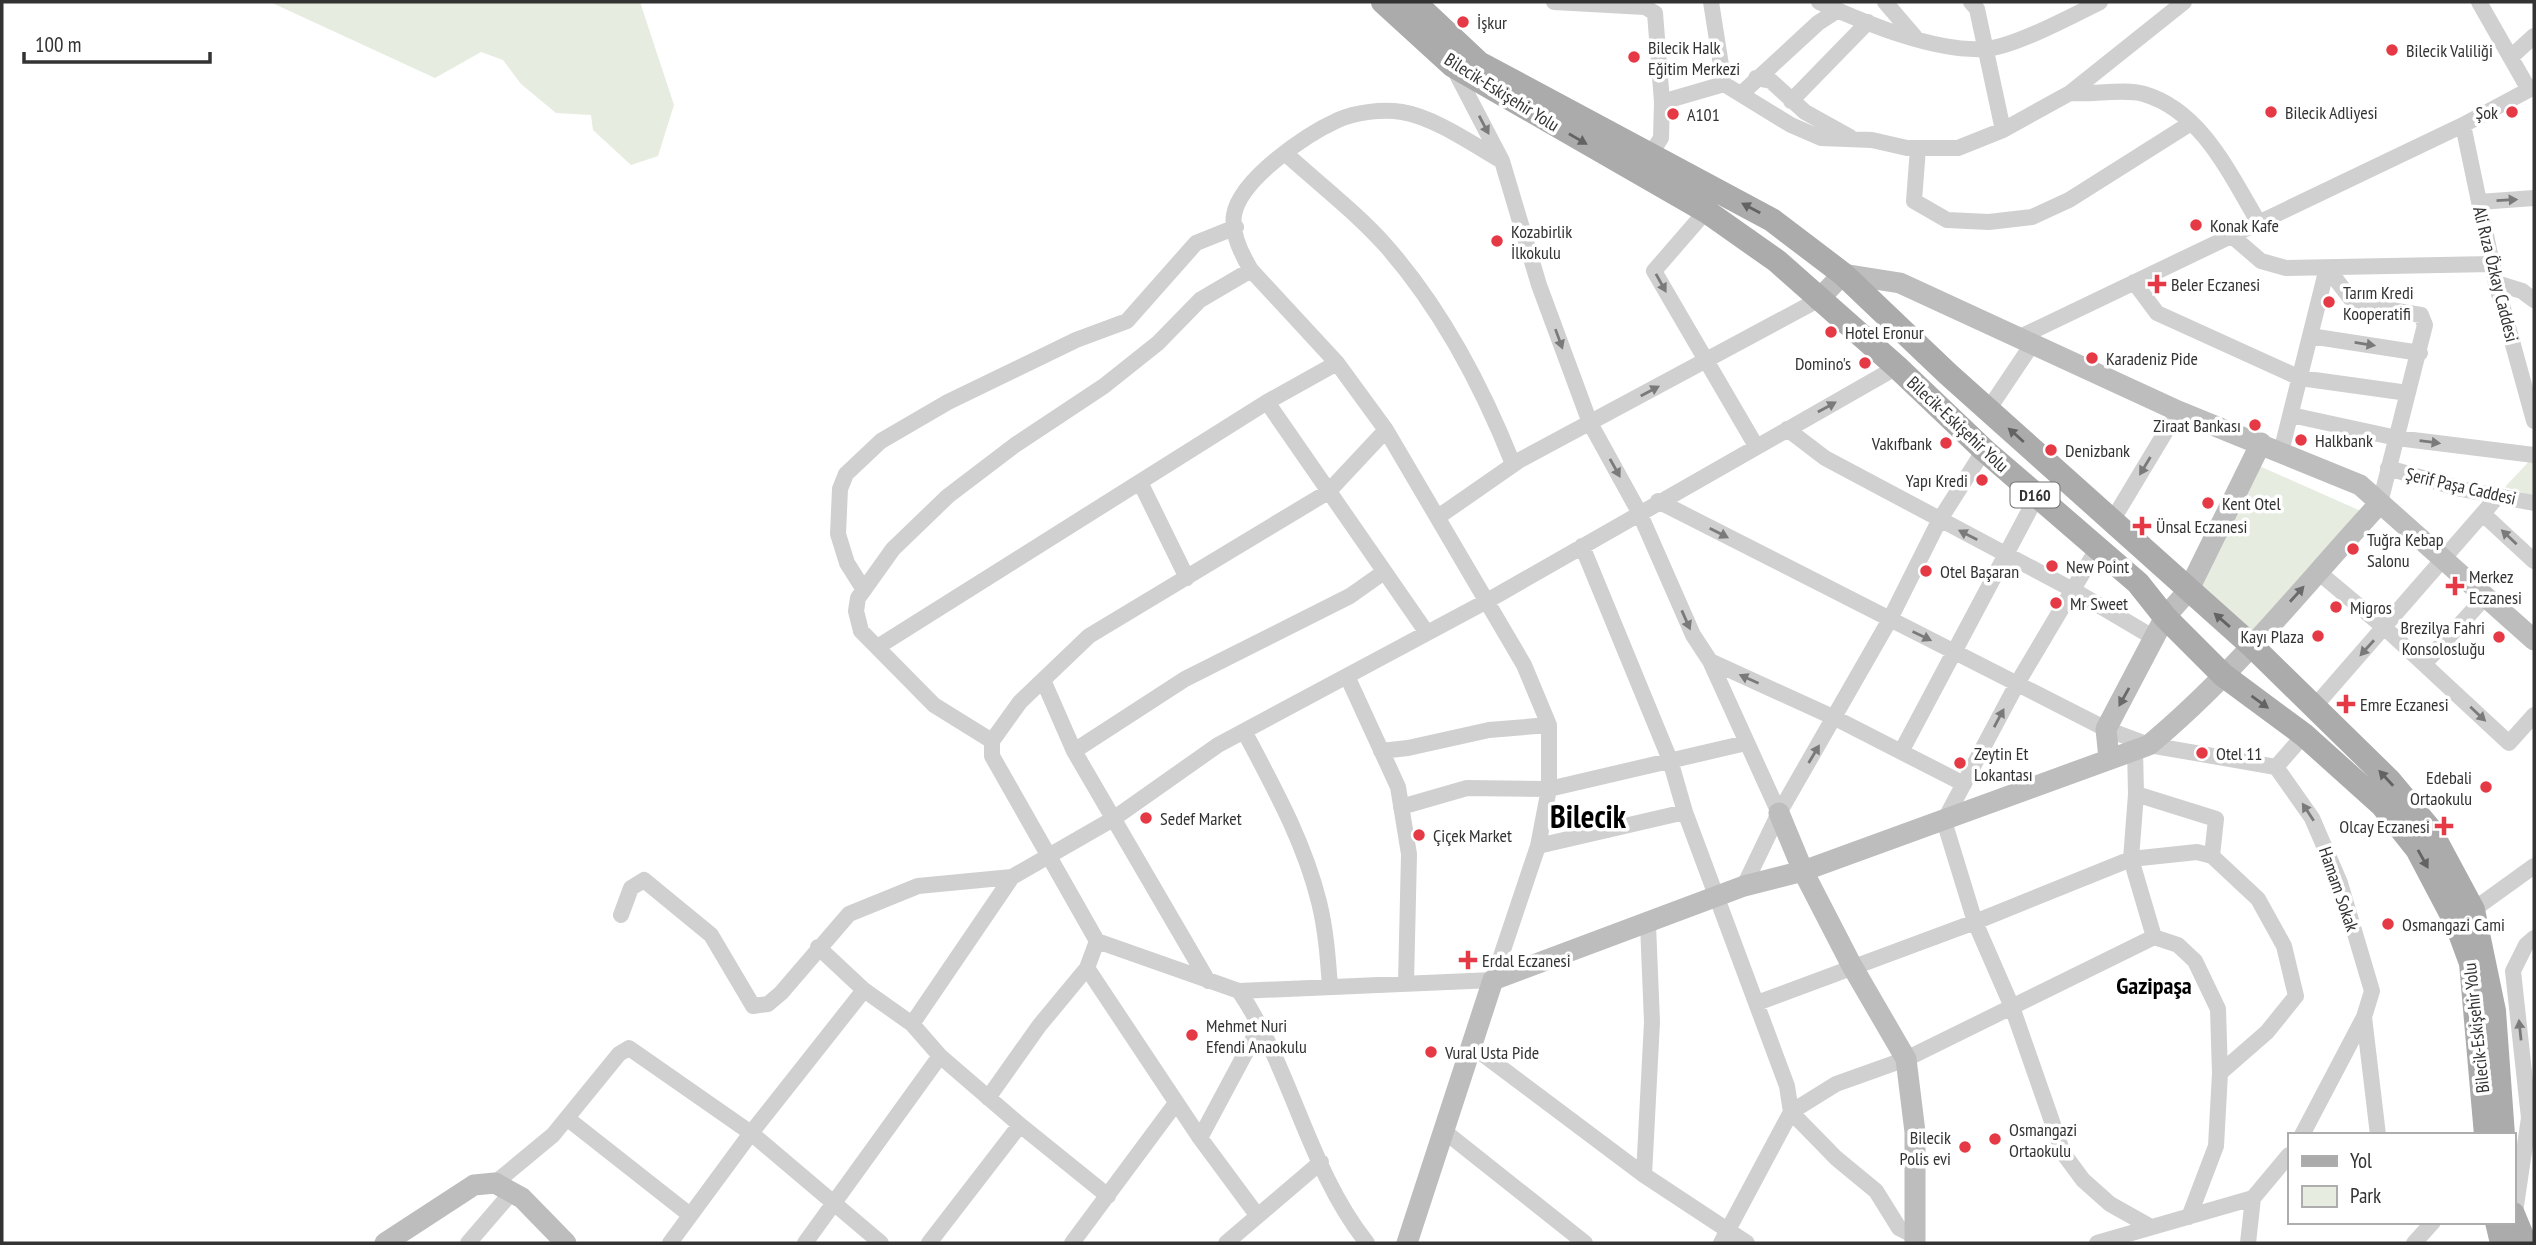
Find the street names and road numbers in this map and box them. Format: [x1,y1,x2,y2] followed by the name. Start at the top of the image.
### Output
[1440,48,1564,136] street label: Bilecik-Eskişehir Yolu
[2468,204,2524,344] street label: Ali Rıza Özkay Caddesi
[1902,371,2014,477] street label: Bilecik-Eskişehir Yolu
[2404,462,2518,510] street label: Şerif Paşa Caddesi
[2010,482,2060,508] road number: D160
[2314,844,2364,934] street label: Hamam Sokak
[2458,962,2494,1094] street label: Bilecik-Eskişehir Yolu

